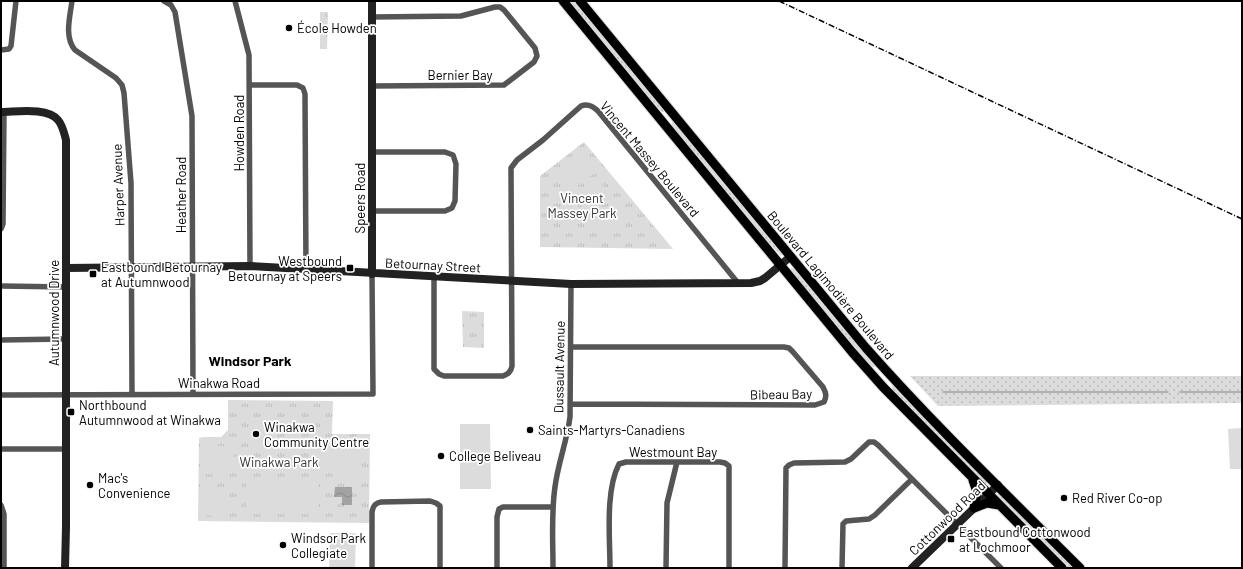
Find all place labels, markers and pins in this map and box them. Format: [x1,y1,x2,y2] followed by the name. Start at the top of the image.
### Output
[297,20,377,36] place label: École Howden
[284,23,294,33] marker: École Howden
[228,253,342,284] place label: Westbound Betournay at Speers
[101,259,222,290] place label: Eastbound Betournay at Autumnwood
[345,263,355,273] marker: Westbound Betournay at Speers
[88,269,98,279] marker: Eastbound Betournay at Autumnwood
[79,397,221,428] place label: Northbound Autumnwood at Winakwa
[66,407,76,417] marker: Northbound Autumnwood at Winakwa
[264,419,369,450] place label: Winakwa Community Centre
[538,422,685,438] place label: Saints-Martyrs-Canadiens
[525,425,535,435] marker: Saints-Martyrs-Canadiens
[251,429,261,439] marker: Winakwa Community Centre
[449,448,541,464] place label: College Beliveau
[436,451,446,461] marker: College Beliveau
[98,470,171,501] place label: Mac's Convenience
[85,480,95,490] marker: Mac's Convenience
[1072,490,1162,506] place label: Red River Co-op
[1059,493,1069,503] marker: Red River Co-op
[959,524,1091,555] place label: Eastbound Cottonwood at Lochmoor
[291,530,366,561] place label: Windsor Park Collegiate
[946,534,956,544] marker: Eastbound Cottonwood at Lochmoor
[278,540,288,550] marker: Windsor Park Collegiate

